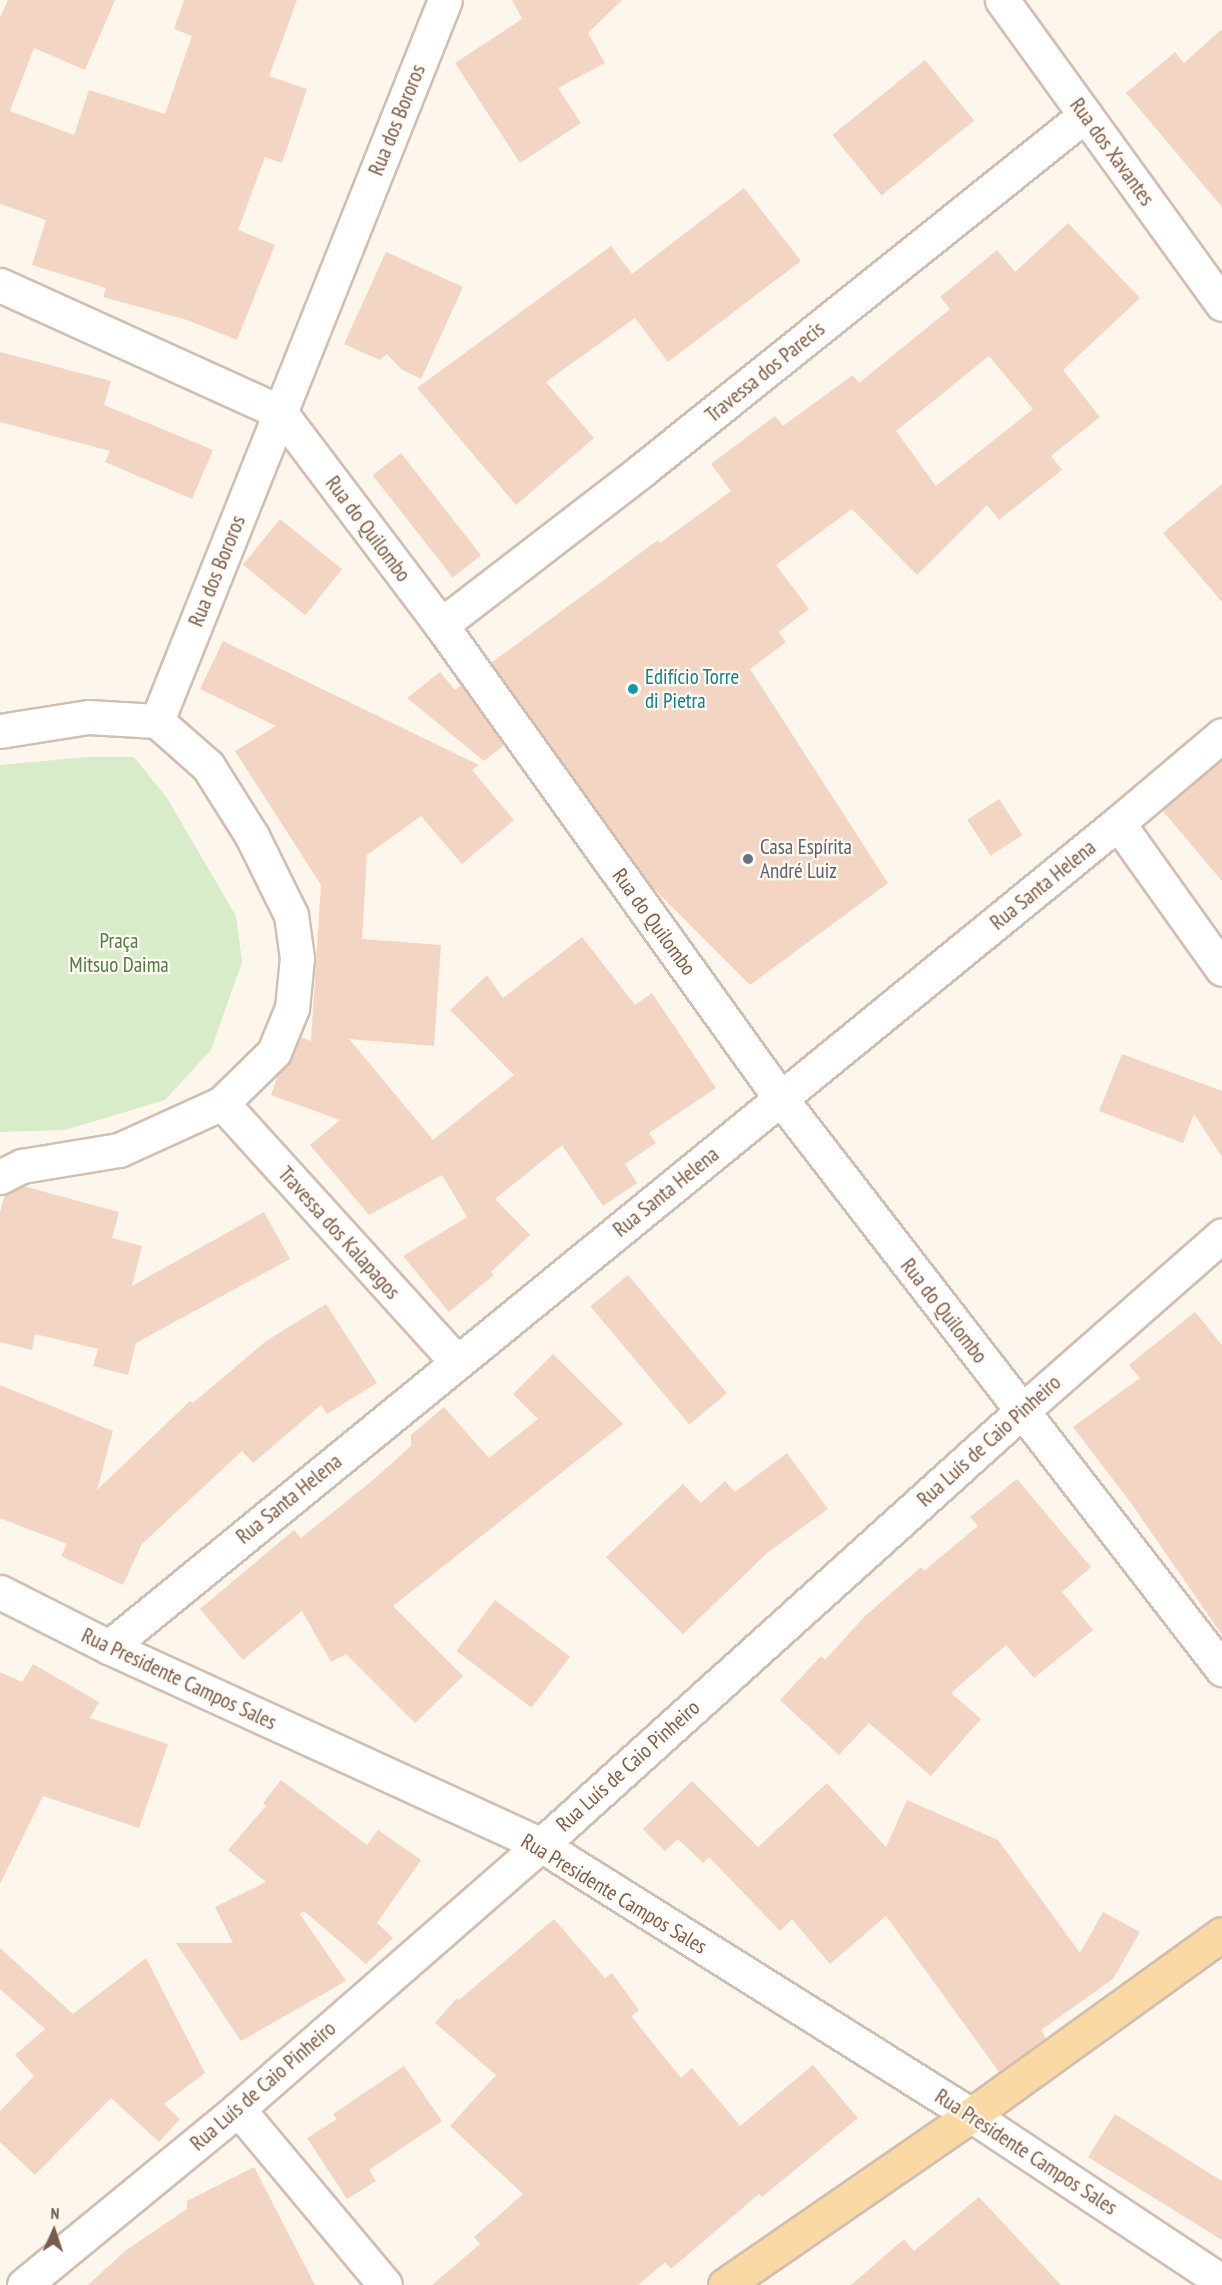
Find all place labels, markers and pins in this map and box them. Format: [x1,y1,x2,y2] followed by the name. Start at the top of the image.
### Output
[645,664,740,714] place label: Edifício Torre di Pietra
[626,682,640,696] marker: Edifício Torre di Pietra
[760,834,852,884] place label: Casa Espírita André Luiz
[741,852,755,866] marker: Casa Espírita André Luiz

